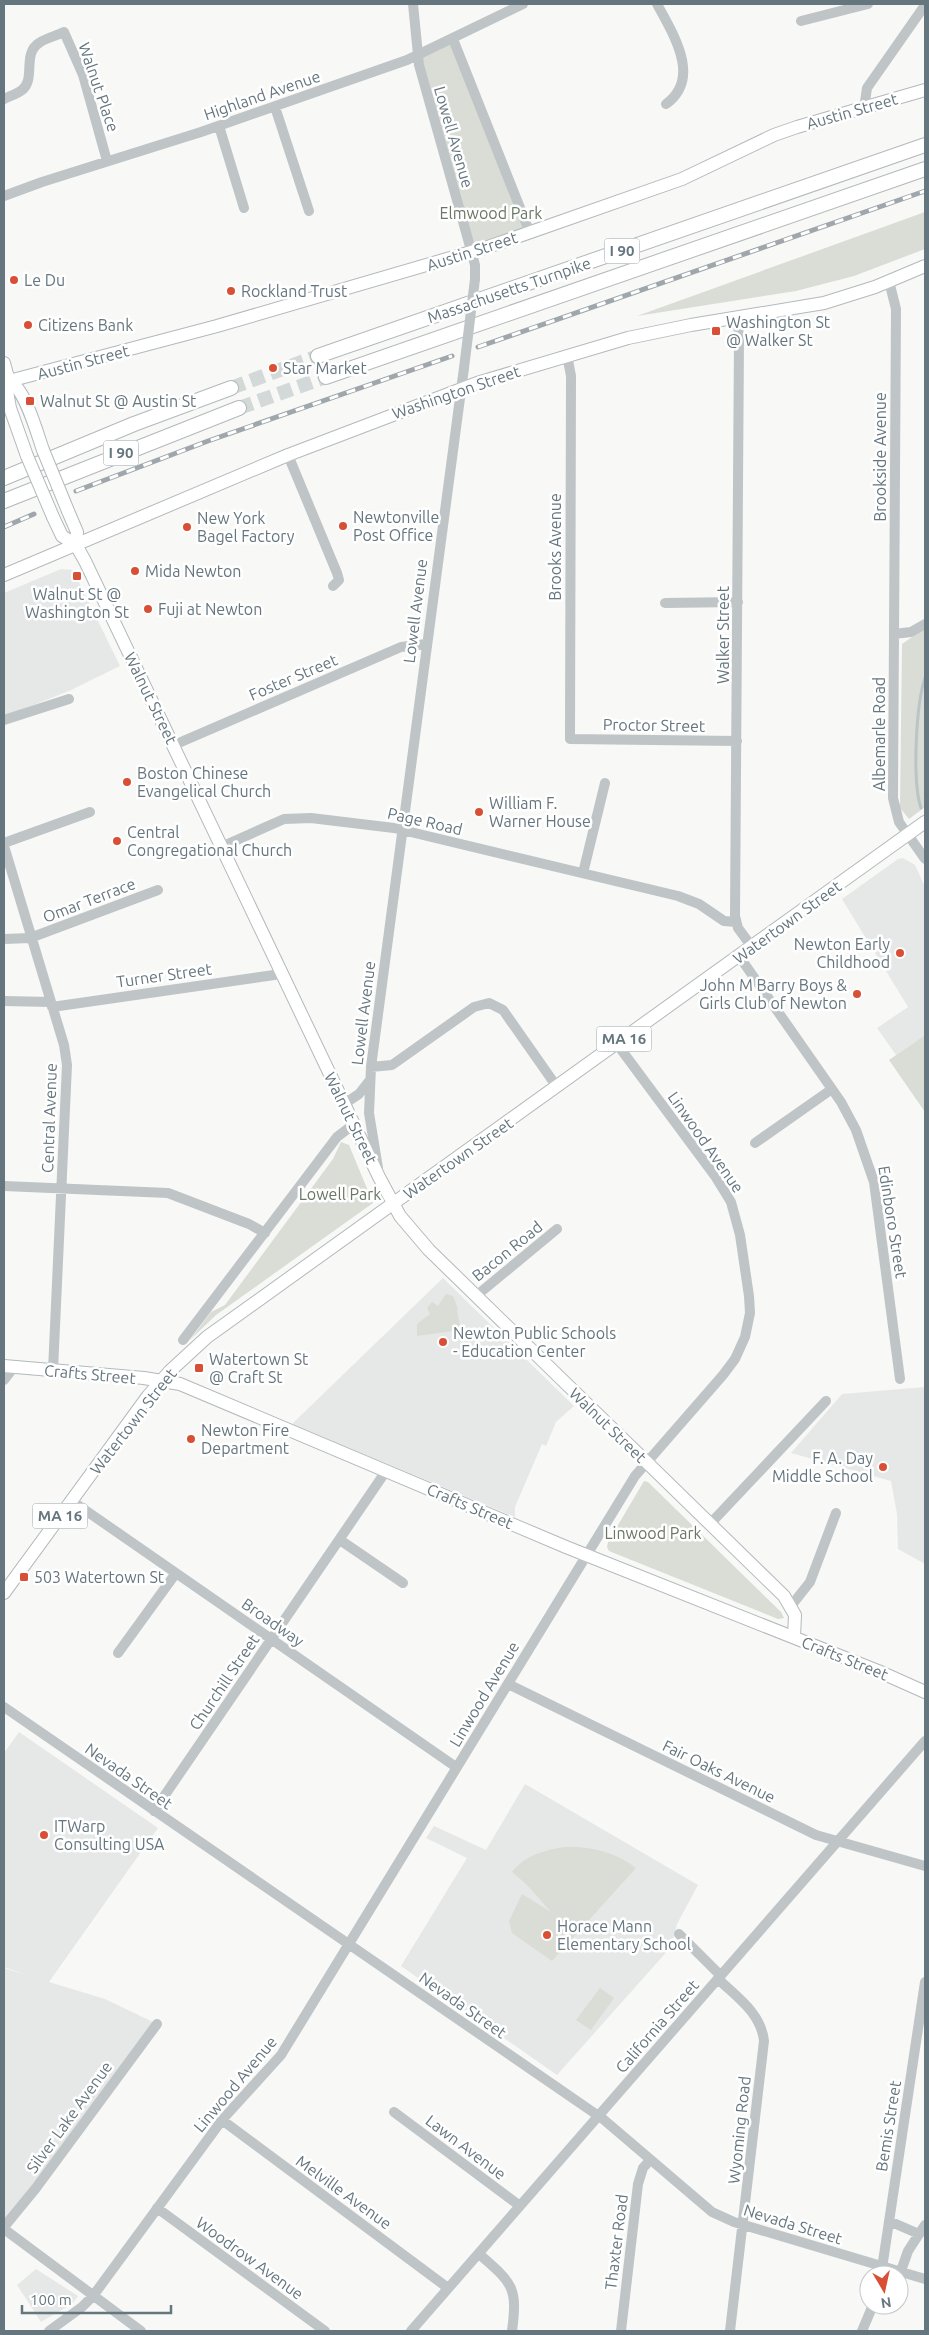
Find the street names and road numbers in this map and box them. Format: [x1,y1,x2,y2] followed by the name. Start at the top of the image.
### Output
[75,40,123,134] street label: Walnut Place
[201,67,323,123] street label: Highland Avenue
[431,84,477,190] street label: Lowell Avenue
[804,89,900,133] street label: Austin Street
[424,228,520,274] street label: Austin Street
[604,238,640,264] road number: I 90
[425,254,593,326] street label: Massachusetts Turnpike
[35,341,131,383] street label: Austin Street
[390,361,523,422] street label: Washington Street
[871,392,889,522] street label: Brookside Avenue
[104,440,138,466] road number: I 90
[546,493,564,601] street label: Brooks Avenue
[400,558,430,664] street label: Lowell Avenue
[714,585,732,684] street label: Walker Street
[121,649,181,747] street label: Walnut Street
[246,650,341,704] street label: Foster Street
[870,677,888,791] street label: Albemarle Road
[603,715,706,735] street label: Proctor Street
[386,804,464,838] street label: Page Road
[40,874,138,926] street label: Omar Terrace
[729,876,845,967] street label: Watertown Street
[115,959,213,991] street label: Turner Street
[348,960,378,1066] street label: Lowell Avenue
[596,1026,652,1052] road number: MA 16
[38,1063,60,1173] street label: Central Avenue
[321,1069,381,1167] street label: Walnut Street
[664,1088,748,1196] street label: Linwood Avenue
[400,1113,517,1202] street label: Watertown Street
[875,1164,911,1280] street label: Edinboro Street
[468,1217,546,1285] street label: Bacon Road
[44,1361,137,1387] street label: Crafts Street
[86,1364,180,1478] street label: Watertown Street
[566,1384,651,1467] street label: Walnut Street
[424,1480,516,1532] street label: Crafts Street
[32,1504,88,1528] road number: MA 16
[239,1594,308,1650] street label: Broadway
[185,1630,263,1733] street label: Churchill Street
[799,1632,892,1684] street label: Crafts Street
[446,1638,522,1750] street label: Linwood Avenue
[660,1736,778,1806] street label: Fair Oaks Avenue
[82,1739,177,1813] street label: Nevada Street
[416,1968,511,2042] street label: Nevada Street
[612,1975,703,2076] street label: California Street
[190,2033,280,2135] street label: Linwood Avenue
[23,2058,115,2176] street label: Silver Lake Avenue
[724,2075,754,2185] street label: Wyoming Road
[872,2078,904,2173] street label: Bemis Street
[422,2111,510,2183] street label: Lawn Avenue
[293,2151,395,2233] street label: Melville Avenue
[601,2193,631,2291] street label: Thaxter Road
[741,2200,845,2248] street label: Nevada Street
[193,2213,307,2303] street label: Woodrow Avenue

